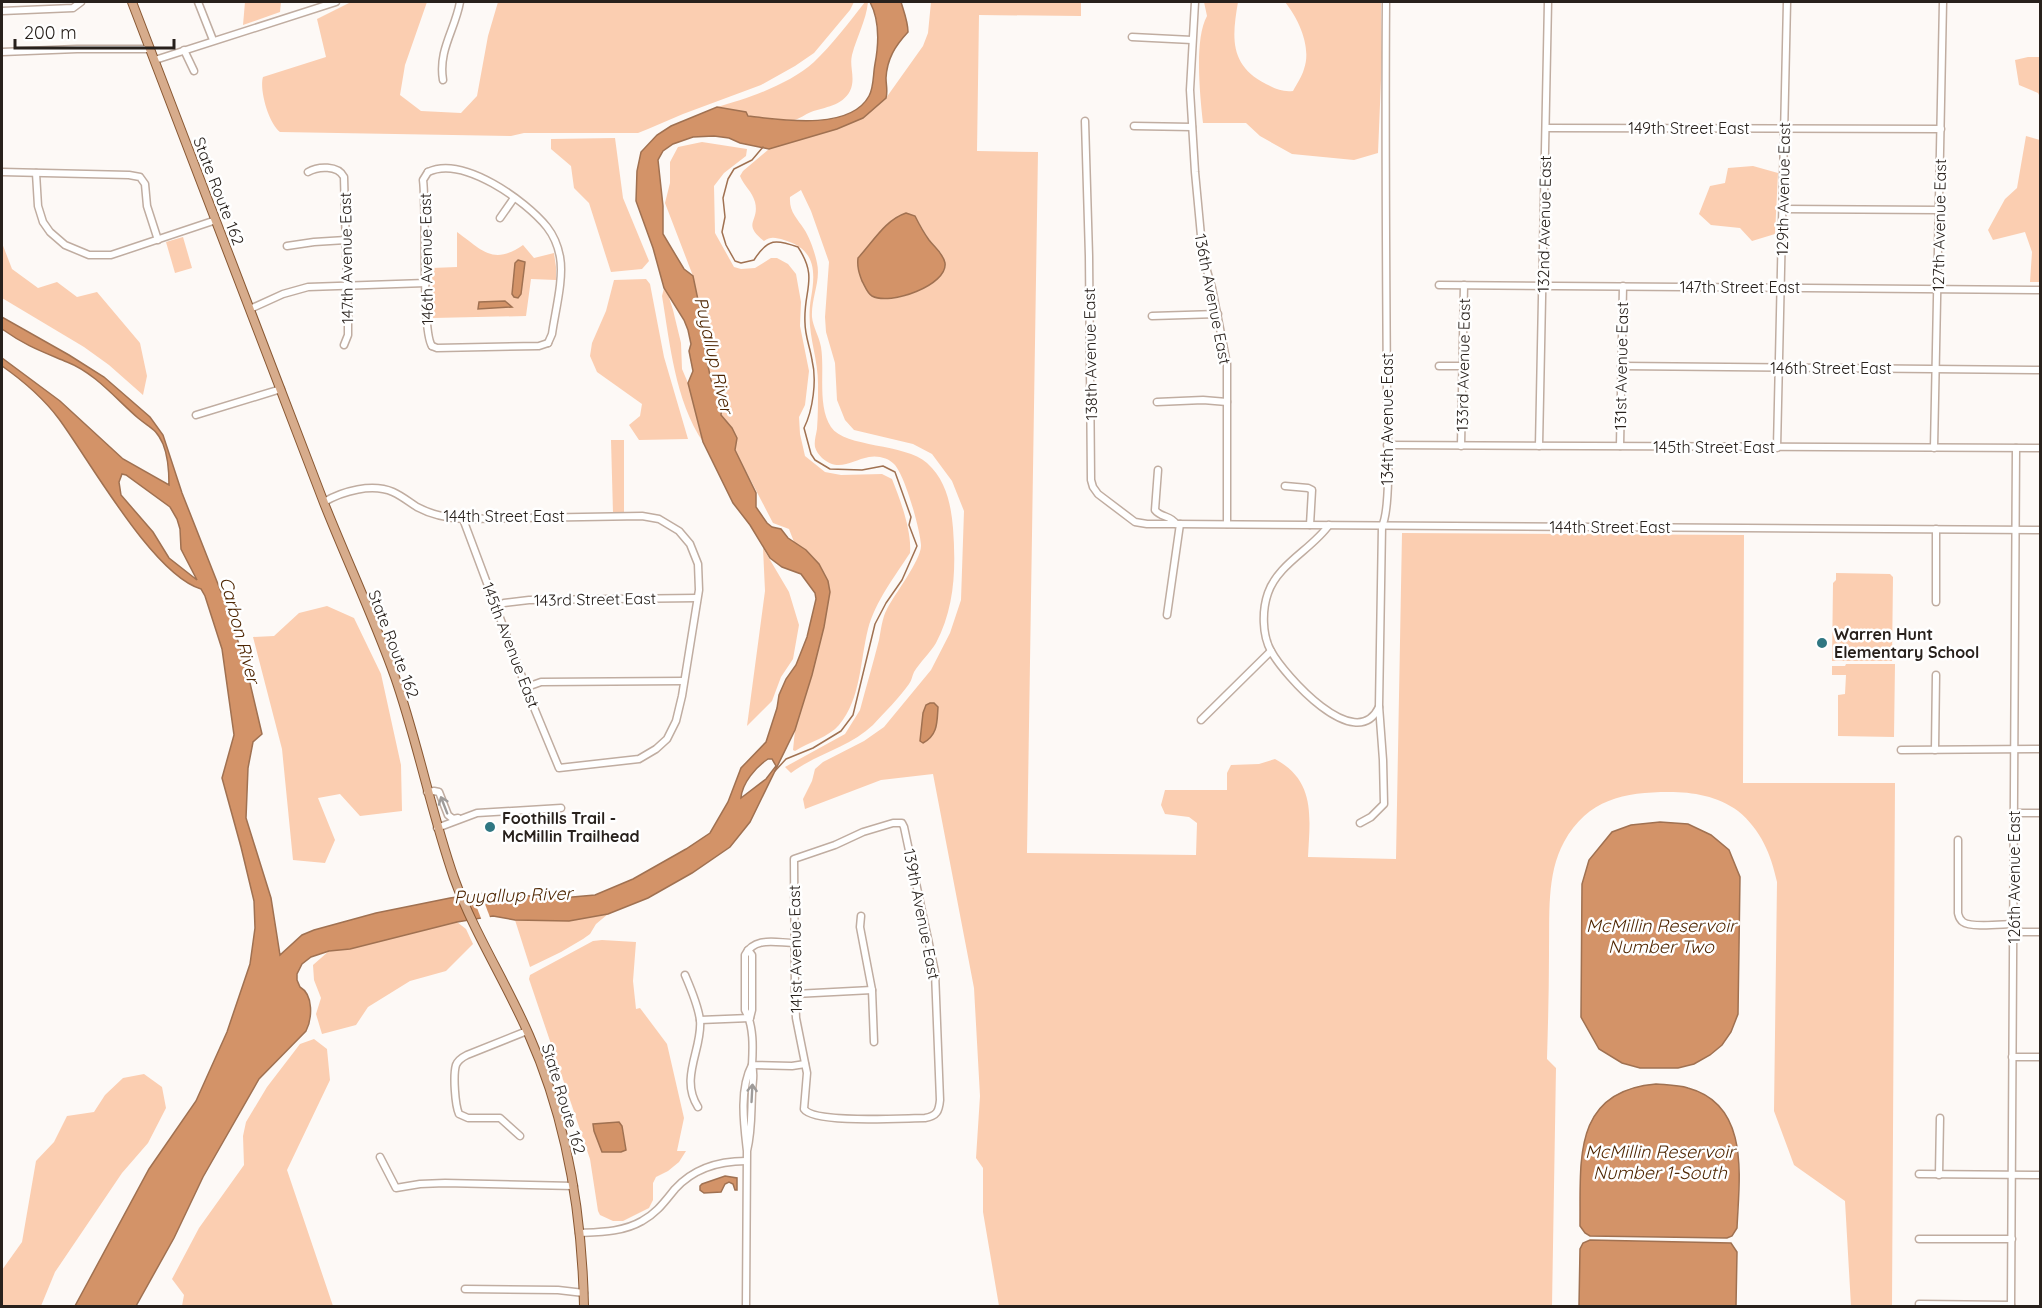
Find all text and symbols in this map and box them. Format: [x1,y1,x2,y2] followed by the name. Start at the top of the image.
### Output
[15,12,174,50] scale bar
[24,21,77,44] text: 200 m
[1628,118,1750,138] street label: 149th Street East
[1772,122,1794,256] street label: 129th Avenue East
[189,134,249,248] street label: State Route 162
[1533,155,1555,293] street label: 132nd Avenue East
[1928,159,1950,291] street label: 127th Avenue East
[335,192,357,324] street label: 147th Avenue East
[415,193,437,325] street label: 146th Avenue East
[1191,232,1235,366] street label: 136th Avenue East
[1680,277,1800,297] street label: 147th Street East
[1079,288,1101,420] street label: 138th Avenue East
[689,295,739,417] water label: Puyallup River
[1452,298,1474,432] street label: 133rd Avenue East
[1610,302,1632,430] street label: 131st Avenue East
[1377,353,1397,485] street label: 134th Avenue East
[1770,358,1892,378] street label: 146th Street East
[1653,437,1775,457] street label: 145th Street East
[443,506,565,526] street label: 144th Street East
[1549,517,1671,537] street label: 144th Street East
[215,574,266,688] water label: Carbon River
[478,580,544,710] street label: 145th Avenue East
[364,587,424,701] street label: State Route 162
[534,588,656,610] street label: 143rd Street East
[1834,624,1979,662] place label: Warren Hunt Elementary School
[1815,636,1829,650] marker: Warren Hunt Elementary School
[438,796,449,815] one-way arrow
[502,808,640,846] place label: Foothills Trail - McMillin Trailhead
[2004,810,2024,944] street label: 126th Avenue East
[483,820,497,834] marker: Foothills Trail - McMillin Trailhead
[900,847,944,981] street label: 139th Avenue East
[453,881,575,909] water label: Puyallup River
[784,885,806,1013] street label: 141st Avenue East
[1586,914,1738,958] water label: McMillin Reservoir Number Two
[538,1041,590,1157] street label: State Route 162
[747,1084,758,1104] one-way arrow
[1585,1140,1737,1184] water label: McMillin Reservoir Number 1-South

